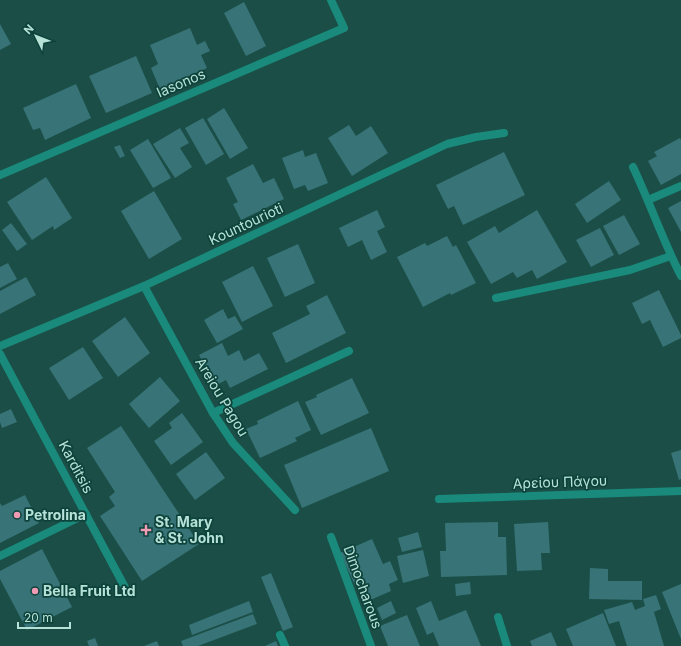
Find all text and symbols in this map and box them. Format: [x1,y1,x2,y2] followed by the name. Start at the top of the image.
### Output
[16,16,56,56] north arrow
[21,21,37,37] text: N
[154,65,208,100] street label: Iasonos
[206,199,286,248] street label: Kountourioti
[192,354,253,439] street label: Areiou Pagou
[56,438,97,496] street label: Karditsis
[512,471,607,492] street label: Αρείου Πάγου
[25,506,86,523] place label: Petrolina
[12,510,22,520] marker: Petrolina
[155,513,224,546] place label: St. Mary & St. John
[140,524,152,536] marker: St. Mary & St. John
[341,543,386,631] street label: Dimocharous
[43,582,136,599] place label: Bella Fruit Ltd
[30,586,40,596] marker: Bella Fruit Ltd
[18,604,70,630] scale bar
[24,610,53,625] text: 20 m

